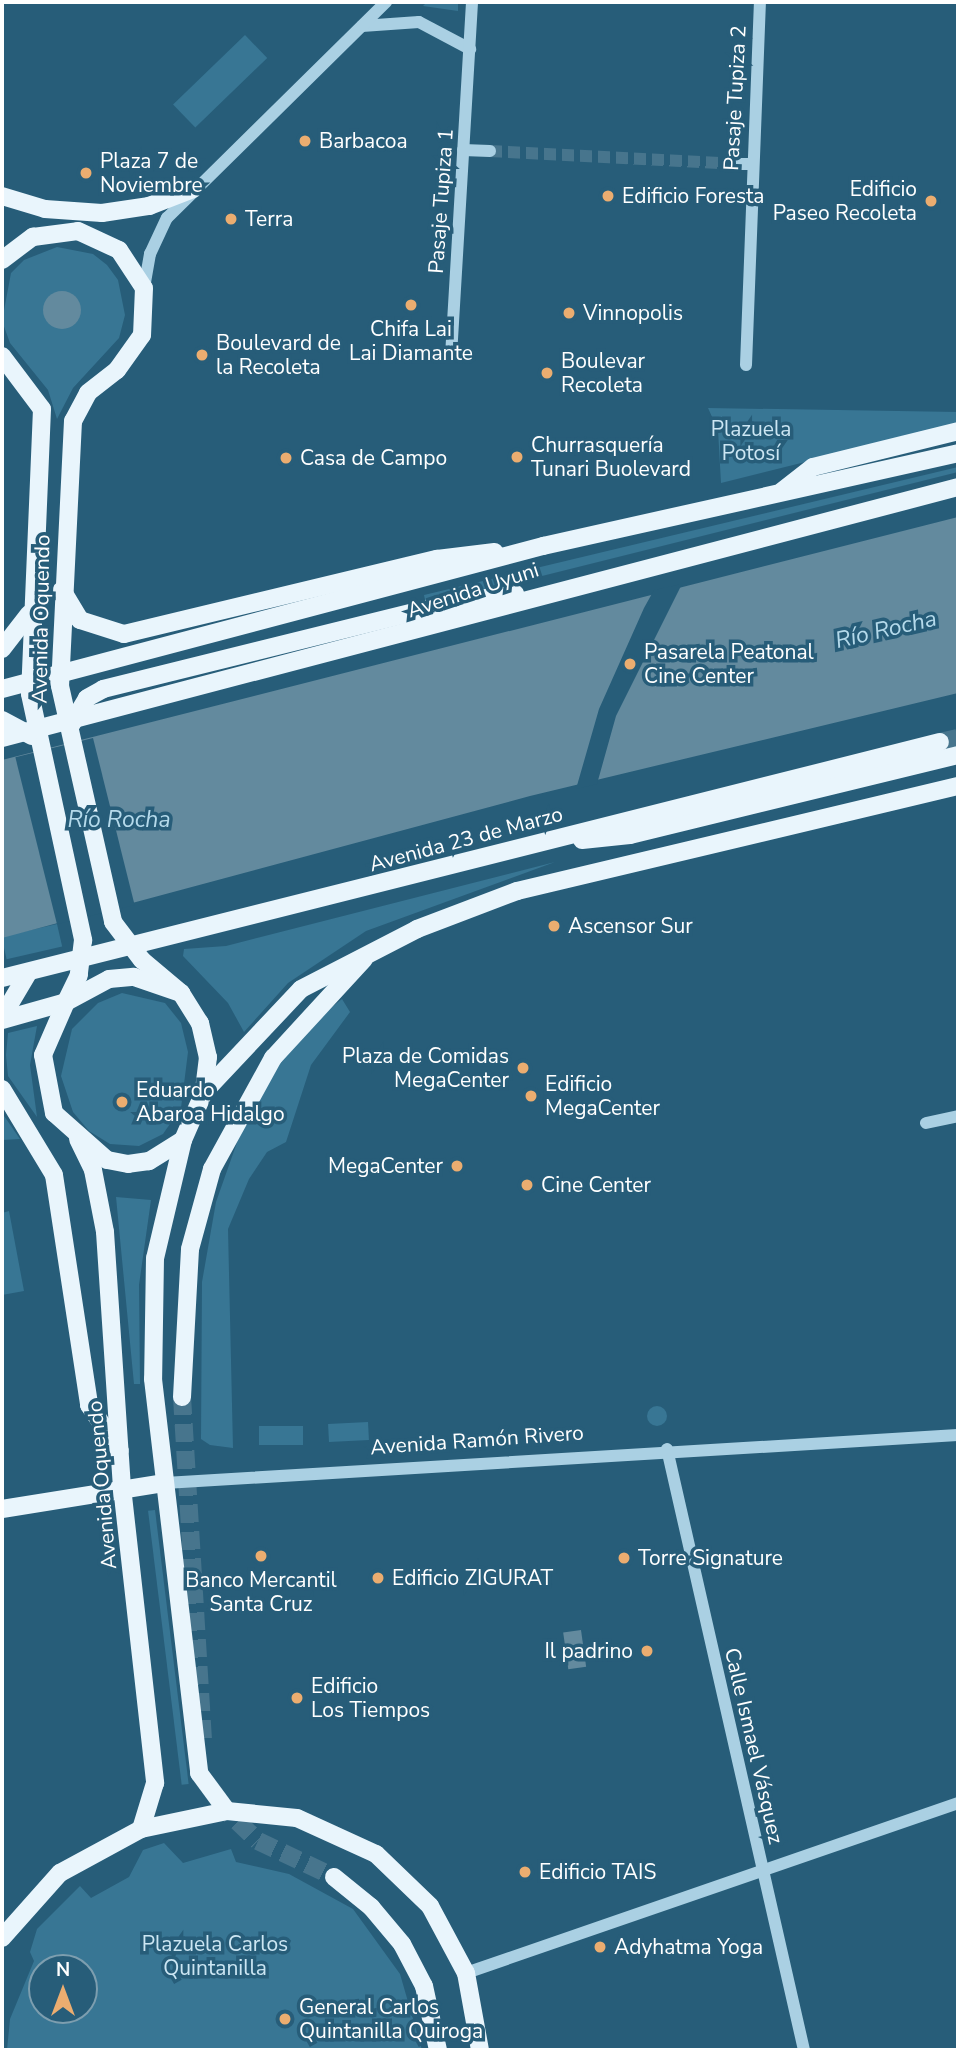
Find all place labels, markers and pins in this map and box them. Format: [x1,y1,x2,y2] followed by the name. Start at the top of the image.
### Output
[319,128,408,154] place label: Barbacoa
[297,133,313,149] marker: Barbacoa
[100,148,203,198] place label: Plaza 7 de Noviembre
[78,165,94,181] marker: Plaza 7 de Noviembre
[773,176,917,226] place label: Edificio Paseo Recoleta
[622,183,764,209] place label: Edificio Foresta
[600,188,616,204] marker: Edificio Foresta
[923,193,939,209] marker: Edificio Paseo Recoleta
[245,206,293,232] place label: Terra
[223,211,239,227] marker: Terra
[403,297,419,313] marker: Chifa Lai Lai Diamante
[583,300,683,326] place label: Vinnopolis
[561,305,577,321] marker: Vinnopolis
[349,316,473,366] place label: Chifa Lai Lai Diamante
[216,330,341,380] place label: Boulevard de la Recoleta
[194,347,210,363] marker: Boulevard de la Recoleta
[561,348,645,398] place label: Boulevar Recoleta
[539,365,555,381] marker: Boulevar Recoleta
[531,432,691,482] place label: Churrasquería Tunari Buolevard
[300,445,447,471] place label: Casa de Campo
[509,449,525,465] marker: Churrasquería Tunari Buolevard
[278,450,294,466] marker: Casa de Campo
[644,639,814,689] place label: Pasarela Peatonal Cine Center
[622,656,638,672] marker: Pasarela Peatonal Cine Center
[568,913,693,939] place label: Ascensor Sur
[546,918,562,934] marker: Ascensor Sur
[342,1043,509,1093] place label: Plaza de Comidas MegaCenter
[515,1060,531,1076] marker: Plaza de Comidas MegaCenter
[545,1071,660,1121] place label: Edificio MegaCenter
[136,1077,285,1127] place label: Eduardo Abaroa Hidalgo
[523,1088,539,1104] marker: Edificio MegaCenter
[114,1094,130,1110] marker: Eduardo Abaroa Hidalgo
[328,1153,443,1179] place label: MegaCenter
[449,1158,465,1174] marker: MegaCenter
[541,1172,651,1198] place label: Cine Center
[519,1177,535,1193] marker: Cine Center
[638,1545,783,1571] place label: Torre Signature
[253,1548,269,1564] marker: Banco Mercantil Santa Cruz
[616,1550,632,1566] marker: Torre Signature
[392,1565,553,1591] place label: Edificio ZIGURAT
[185,1567,337,1617] place label: Banco Mercantil Santa Cruz
[370,1570,386,1586] marker: Edificio ZIGURAT
[544,1638,633,1664] place label: Il padrino
[639,1643,655,1659] marker: Il padrino
[311,1673,430,1723] place label: Edificio Los Tiempos
[289,1690,305,1706] marker: Edificio Los Tiempos
[539,1859,656,1885] place label: Edificio TAIS
[517,1864,533,1880] marker: Edificio TAIS
[614,1934,763,1960] place label: Adyhatma Yoga
[592,1939,608,1955] marker: Adyhatma Yoga
[299,1994,483,2044] place label: General Carlos Quintanilla Quiroga
[277,2011,293,2027] marker: General Carlos Quintanilla Quiroga

